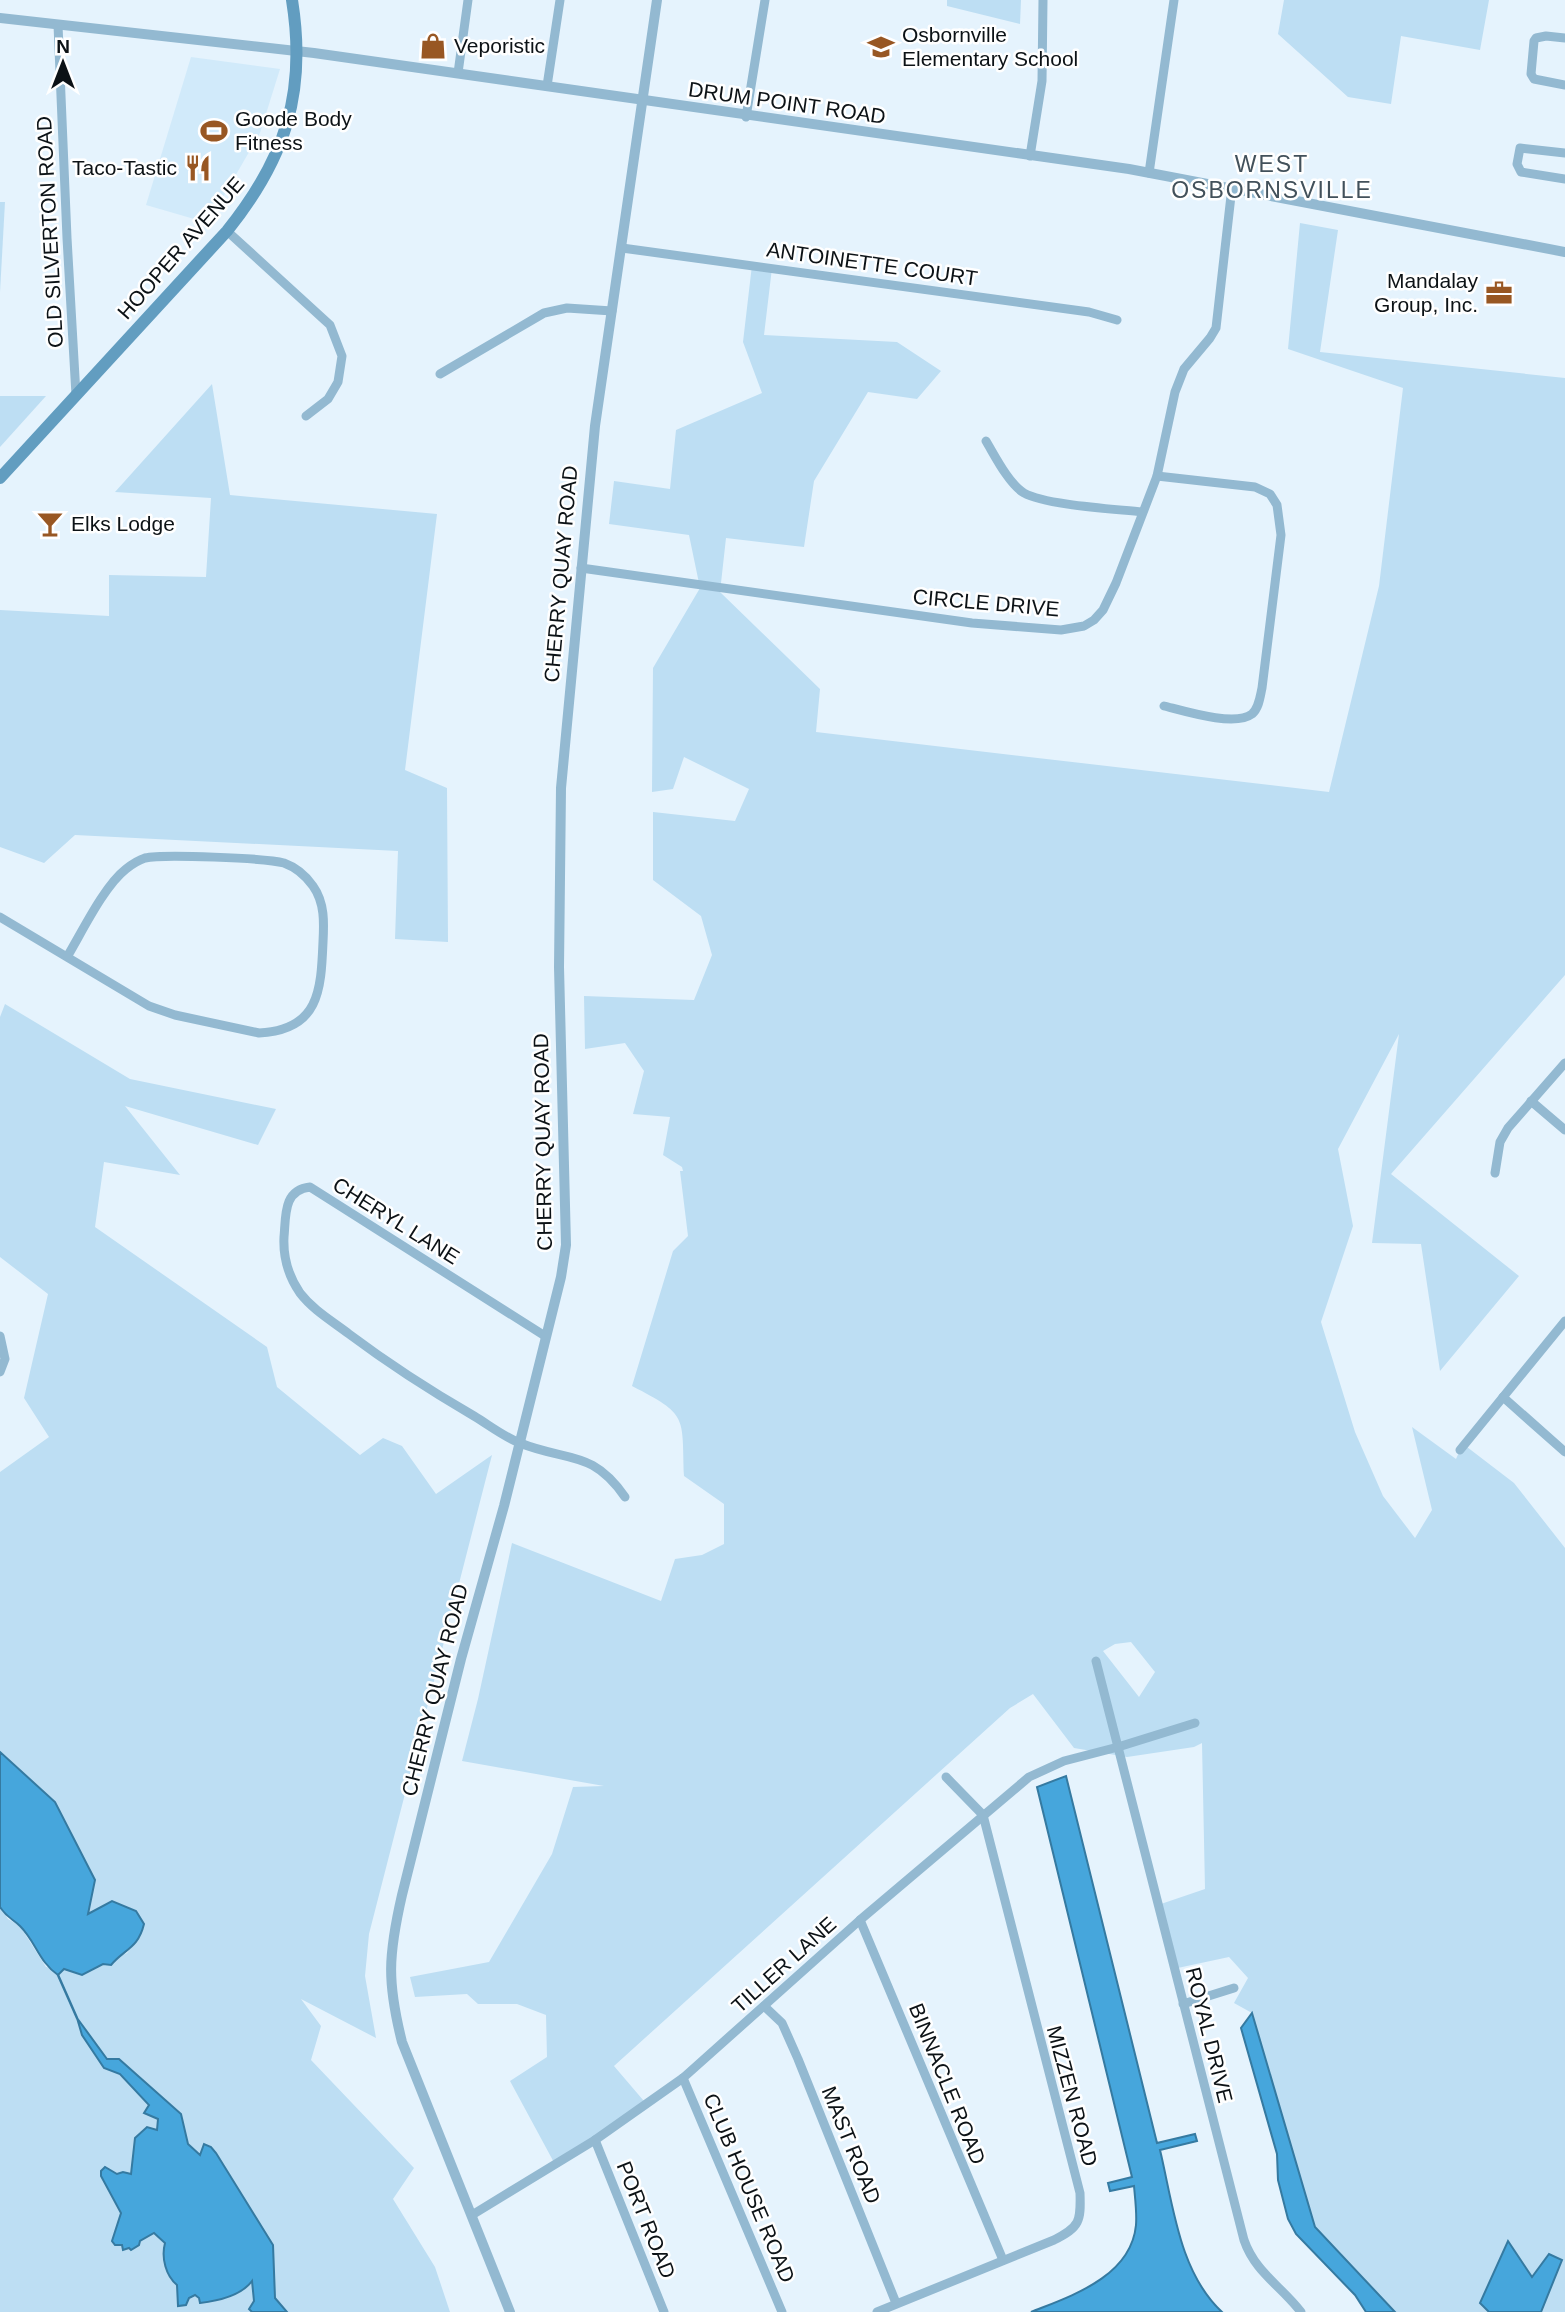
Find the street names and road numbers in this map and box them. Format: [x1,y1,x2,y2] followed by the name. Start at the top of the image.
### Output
[687,77,887,128] street label: DRUM POINT ROAD
[32,115,67,349] street label: OLD SILVERTON ROAD
[113,172,249,323] street label: HOOPER AVENUE
[765,237,979,290] street label: ANTOINETTE COURT
[540,464,581,683] street label: CHERRY QUAY ROAD
[912,585,1060,620] street label: CIRCLE DRIVE
[529,1033,556,1251] street label: CHERRY QUAY ROAD
[329,1172,464,1269] street label: CHERYL LANE
[397,1581,472,1798] street label: CHERRY QUAY ROAD
[727,1912,840,2017] street label: TILLER LANE
[1182,1965,1237,2105] street label: ROYAL DRIVE
[905,2000,990,2168] street label: BINNACLE ROAD
[1043,2023,1102,2169] street label: MIZZEN ROAD
[817,2083,885,2207] street label: MAST ROAD
[699,2090,800,2286] street label: CLUB HOUSE ROAD
[613,2158,680,2282] street label: PORT ROAD

